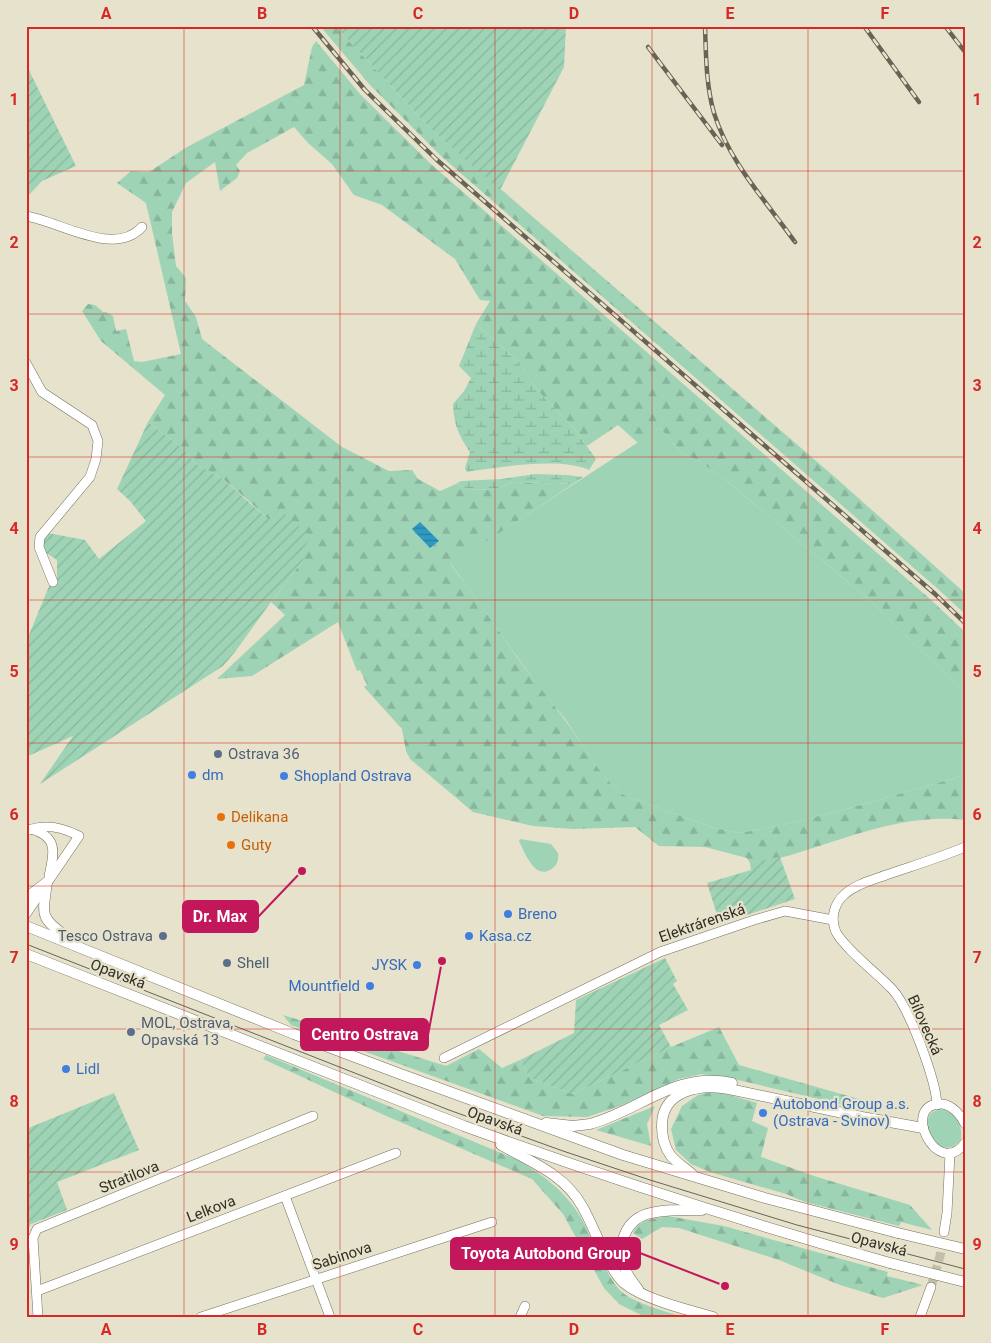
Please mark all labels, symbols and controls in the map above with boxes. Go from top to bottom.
text: A [101,4,112,23]
text: B [257,4,267,23]
text: C [413,4,423,23]
text: D [569,4,579,23]
text: E [726,4,735,23]
text: F [881,4,890,23]
text: 1 [9,90,19,109]
text: 1 [972,90,982,109]
text: 2 [9,233,19,252]
text: 2 [972,233,982,252]
text: 3 [9,376,19,395]
text: 3 [972,376,982,395]
text: 4 [9,519,19,538]
text: 4 [972,519,982,538]
text: 5 [9,662,19,681]
text: 5 [972,662,982,681]
place label: Ostrava 36 [228,745,300,763]
marker: Ostrava 36 [212,748,224,760]
place label: dm [202,766,224,784]
place label: Shopland Ostrava [294,767,412,785]
marker: dm [186,769,198,781]
marker: Shopland Ostrava [278,770,290,782]
text: 6 [9,805,19,824]
text: 6 [972,805,982,824]
place label: Delikana [231,808,288,826]
marker: Delikana [215,811,227,823]
place label: Guty [241,836,272,854]
marker: Guty [225,839,237,851]
street label: Elektrárenská [656,900,748,946]
callout: Dr. Max [183,901,258,932]
place label: Breno [518,905,557,923]
text: Dr. Max [193,907,248,926]
marker: Breno [502,908,514,920]
place label: Tesco Ostrava [58,927,153,945]
place label: Kasa.cz [479,927,532,945]
marker: Tesco Ostrava [157,930,169,942]
marker: Kasa.cz [463,930,475,942]
text: 7 [9,948,19,967]
text: 7 [972,948,982,967]
place label: Shell [237,954,269,972]
street label: Opavská [88,955,148,993]
place label: JYSK [372,956,408,974]
marker: Shell [221,957,233,969]
marker: JYSK [411,959,423,971]
place label: Mountfield [289,977,360,995]
marker: Mountfield [364,980,376,992]
street label: Bílovecká [904,992,946,1058]
place label: MOL, Ostrava, Opavská 13 [141,1014,233,1049]
callout: Centro Ostrava [301,1019,428,1050]
text: Centro Ostrava [311,1025,419,1044]
marker: MOL, Ostrava, Opavská 13 [125,1026,137,1038]
place label: Lidl [76,1060,100,1078]
marker: Lidl [60,1063,72,1075]
text: 8 [9,1092,19,1111]
text: 8 [972,1092,982,1111]
place label: Autobond Group a.s. (Ostrava - Svinov) [773,1095,910,1130]
street label: Opavská [465,1103,525,1139]
marker: Autobond Group a.s. (Ostrava - Svinov) [757,1107,769,1119]
street label: Stratilova [97,1157,161,1197]
street label: Lelkova [184,1191,238,1227]
street label: Opavská [849,1228,909,1260]
text: 9 [9,1235,19,1254]
text: 9 [972,1235,982,1254]
street label: Sabinova [310,1238,374,1274]
callout: Toyota Autobond Group [451,1238,640,1269]
text: Toyota Autobond Group [461,1244,631,1263]
text: A [101,1320,112,1339]
text: B [257,1320,267,1339]
text: C [413,1320,423,1339]
text: D [569,1320,579,1339]
text: E [726,1320,735,1339]
text: F [881,1320,890,1339]

